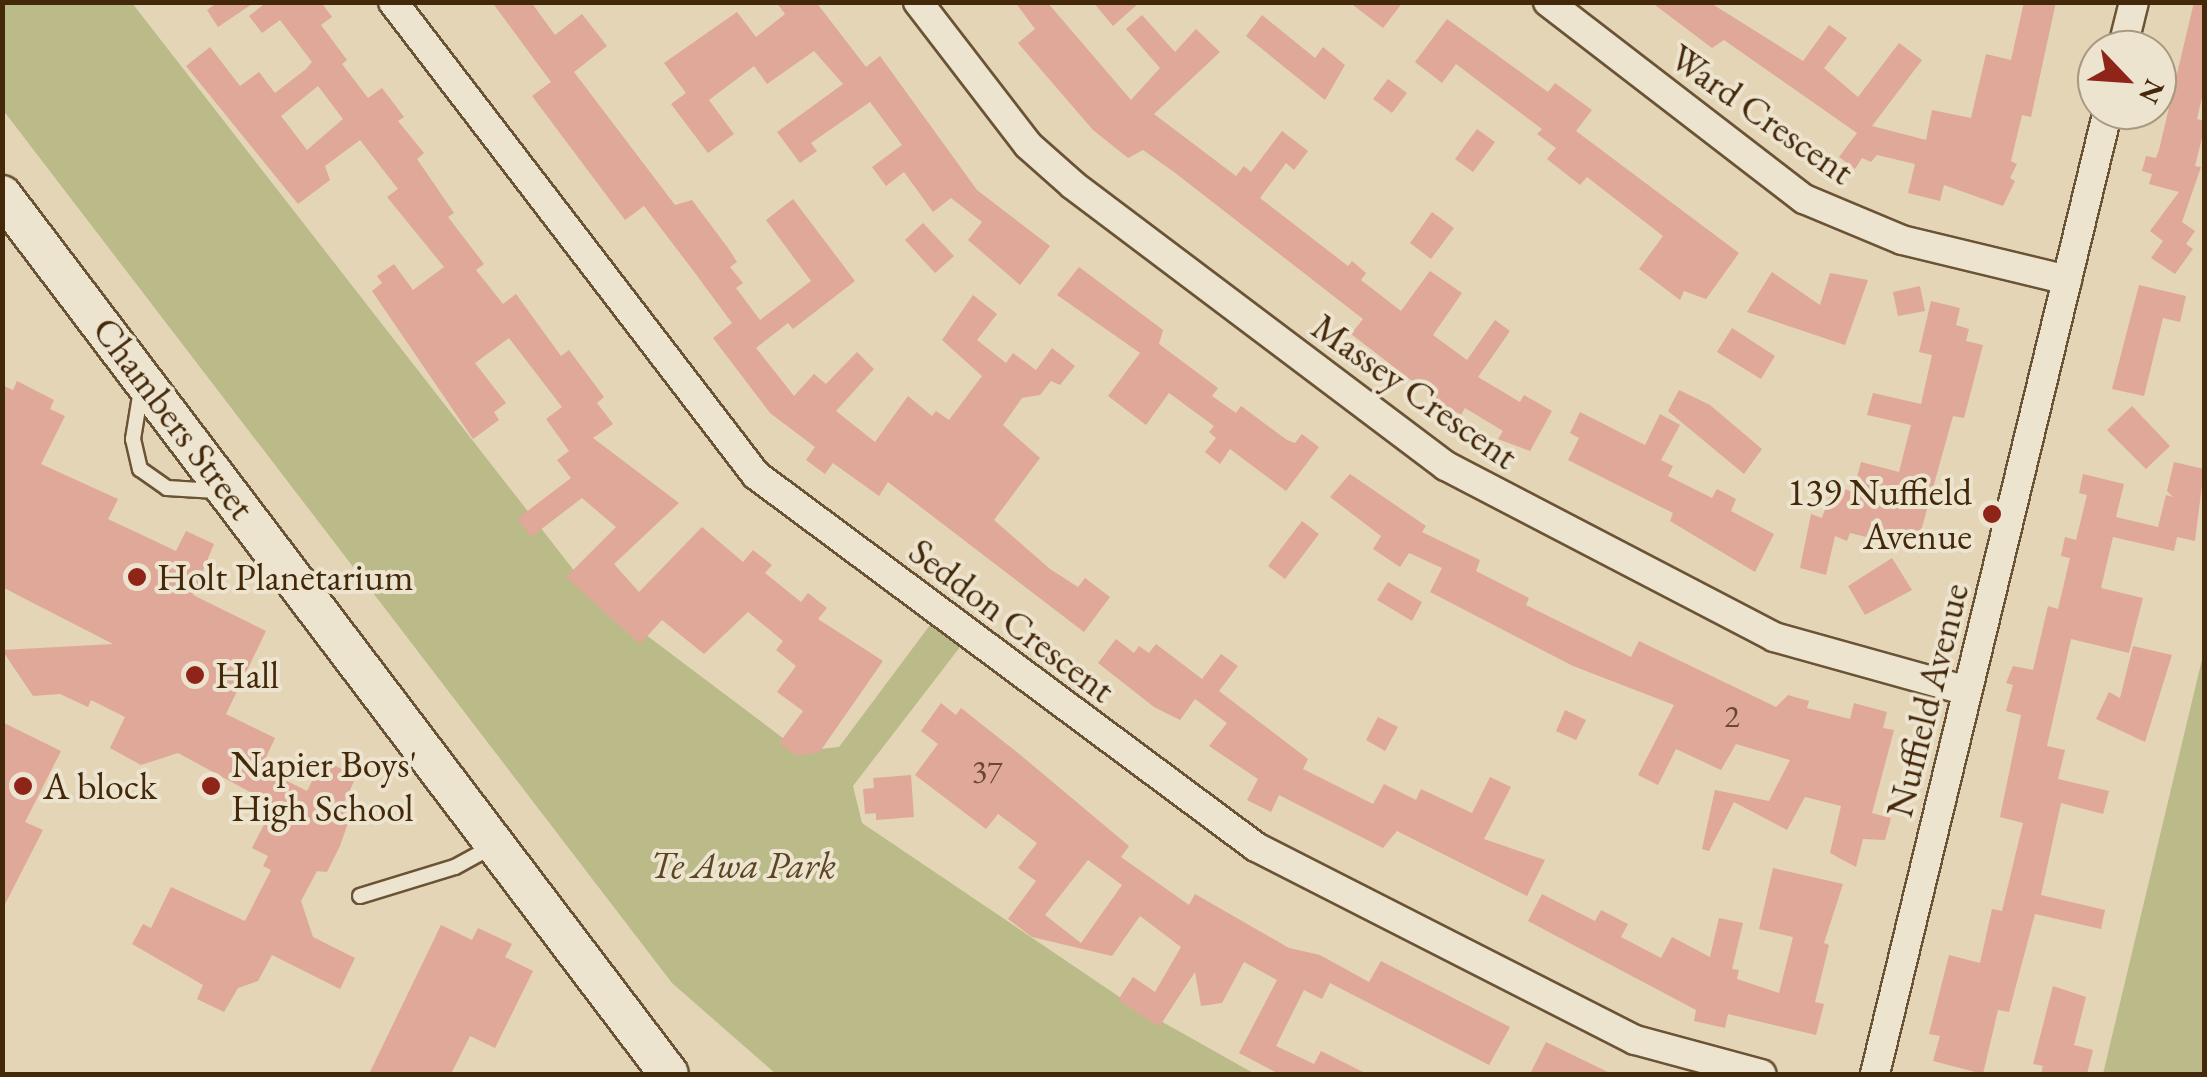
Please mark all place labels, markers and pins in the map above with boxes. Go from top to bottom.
place label: 139 Nuffield Avenue [1787,469,1972,558]
marker: 139 Nuffield Avenue [1981,503,2003,525]
place label: Holt Planetarium [157,554,413,600]
marker: Holt Planetarium [126,566,148,588]
place label: Hall [215,652,279,698]
marker: Hall [184,664,206,686]
place label: Napier Boys' High School [231,741,417,831]
place label: A block [43,763,157,809]
marker: A block [12,775,34,797]
marker: Napier Boys' High School [200,775,222,797]

